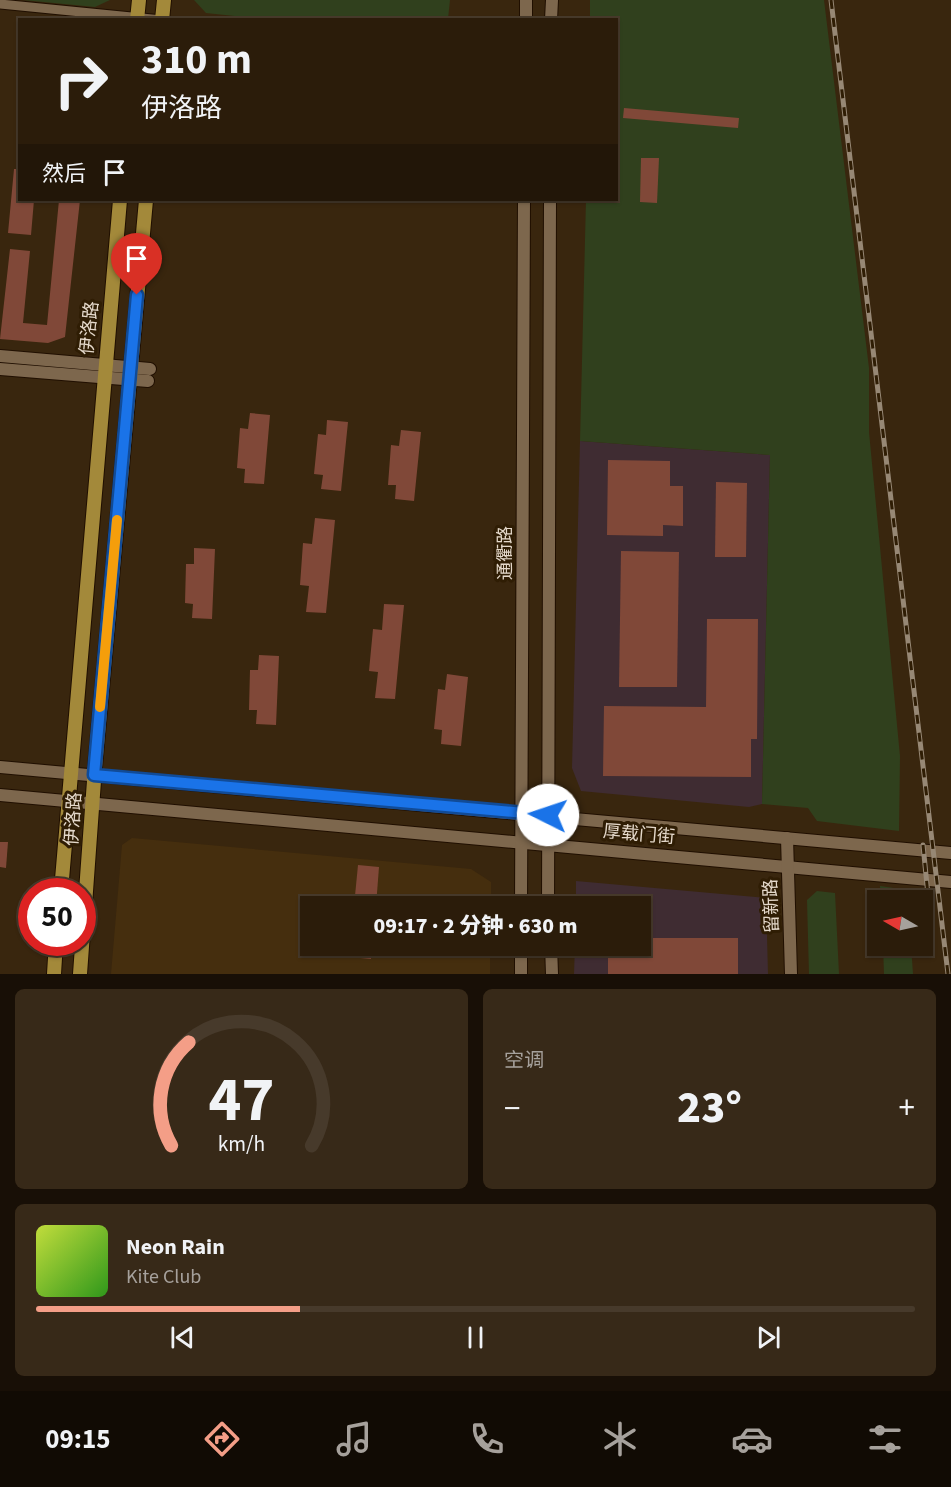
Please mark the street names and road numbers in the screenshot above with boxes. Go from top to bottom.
street label: 伊洛路 [74,300,105,356]
street label: 通衢路 [493,526,518,580]
street label: 伊洛路 [59,791,88,847]
street label: 厚载门街 [602,819,676,850]
street label: 留新路 [758,879,785,933]

